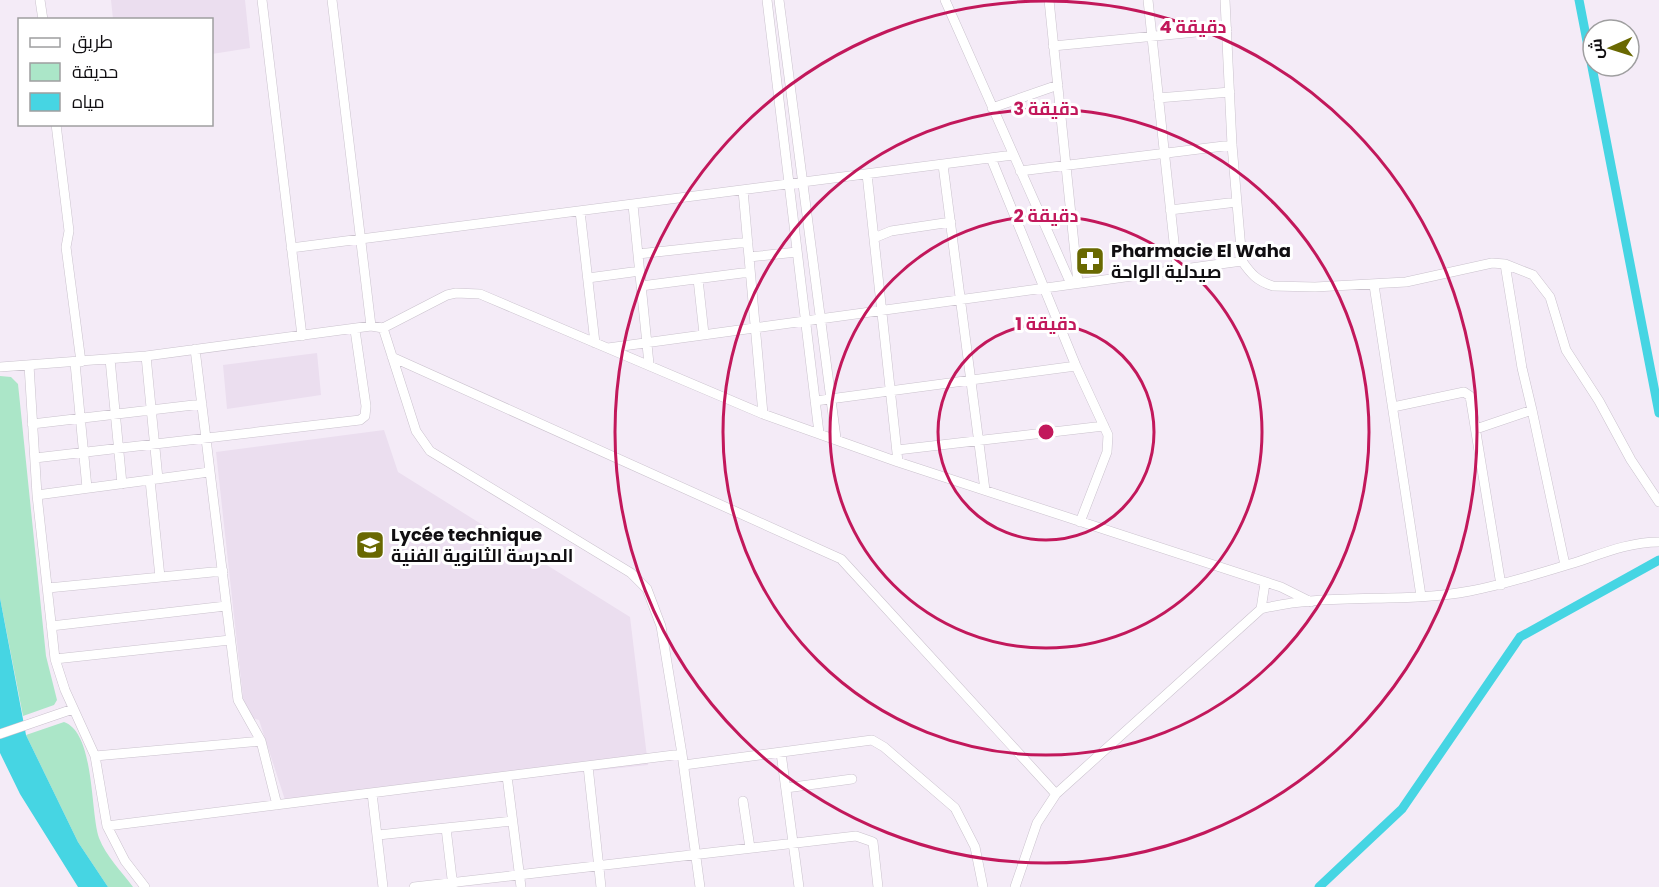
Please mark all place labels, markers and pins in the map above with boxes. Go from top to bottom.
place label: Pharmacie El Waha صيدلية الواحة [1111,238,1291,284]
pharmacy icon: Pharmacie El Waha صيدلية الواحة [1074,245,1106,277]
centre of rings [1036,422,1056,442]
place label: Lycée technique المدرسة الثانوية الفنية [391,522,573,568]
school or university icon: Lycée technique المدرسة الثانوية الفنية [354,529,386,561]

